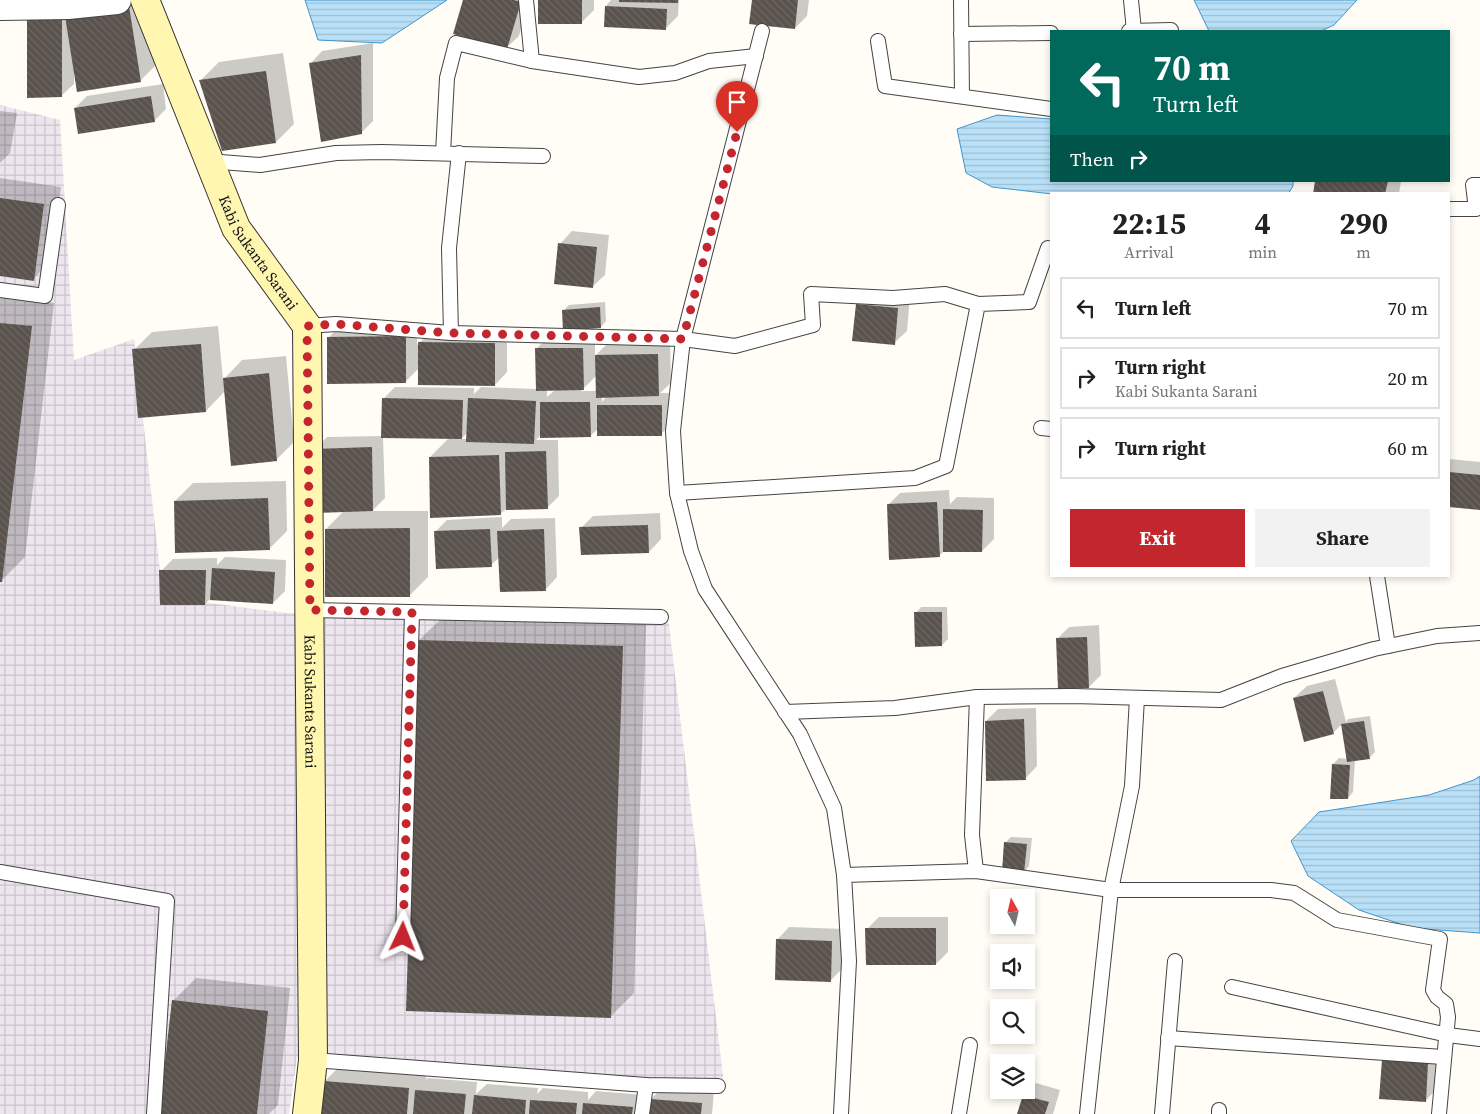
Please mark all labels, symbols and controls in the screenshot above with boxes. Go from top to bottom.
text: 70 m [1153,44,1230,92]
icon: left [1070,50,1135,115]
pin [716,81,758,132]
icon: arrive [723,88,751,116]
text: Turn left [1153,89,1238,119]
icon: right [1124,145,1152,173]
text: Then [1070,146,1114,172]
street label: Kabi Sukanta Sarani [214,192,303,314]
text: 22:15 [1112,203,1186,244]
text: 4 [1254,203,1271,244]
text: 290 [1339,203,1388,244]
text: Arrival [1124,241,1174,263]
text: min [1248,241,1277,263]
text: m [1356,241,1371,263]
icon: left [1072,294,1100,322]
text: Turn left [1115,295,1191,321]
text: 70 m [1387,295,1428,321]
text: Turn right [1115,354,1206,380]
icon: right [1072,364,1100,392]
text: 20 m [1387,365,1428,391]
text: Kabi Sukanta Sarani [1115,380,1258,402]
icon: right [1072,434,1100,462]
text: Turn right [1115,435,1206,461]
text: 60 m [1387,435,1428,461]
button: Exit [1070,509,1245,567]
button: Share [1255,509,1430,567]
street label: Kabi Sukanta Sarani [300,634,322,768]
north arrow [990,889,1035,934]
map controls [990,889,1035,1099]
position arrow [376,910,428,962]
button: sound [990,944,1035,989]
button: search [990,999,1035,1044]
button: layers [990,1054,1035,1099]

